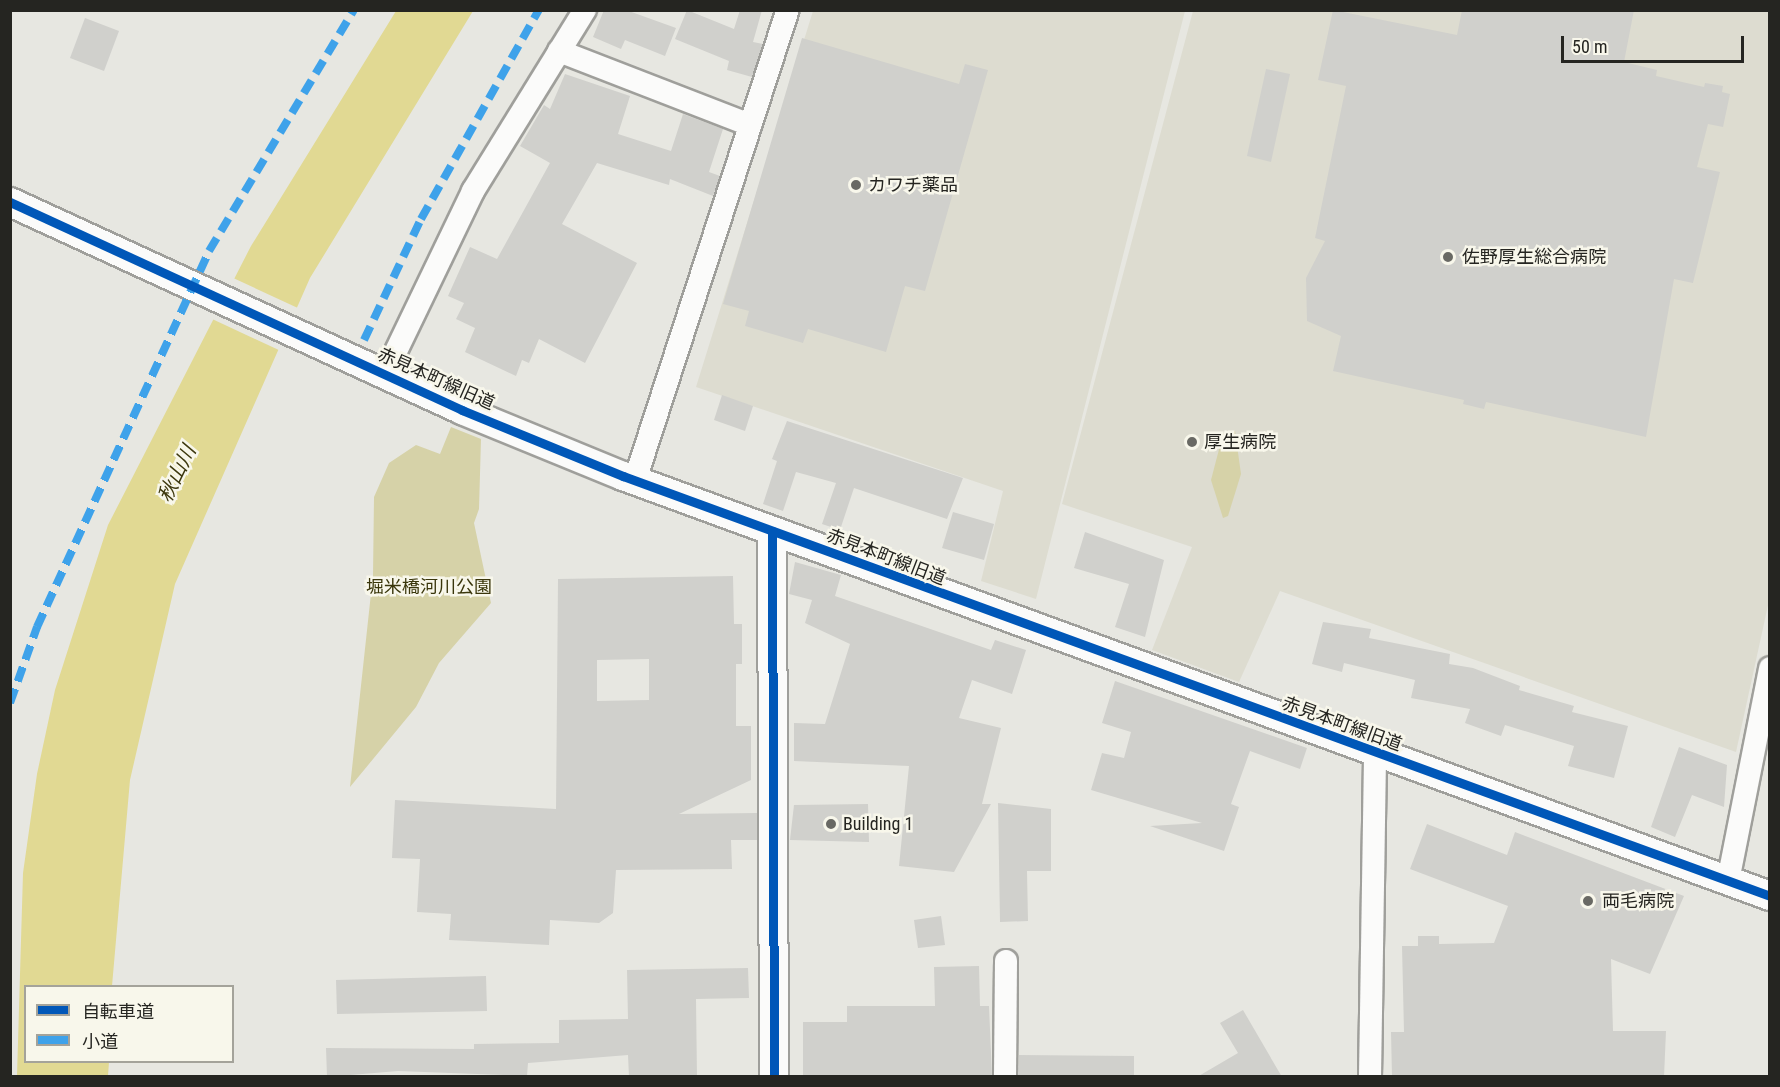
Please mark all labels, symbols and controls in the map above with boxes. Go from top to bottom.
scale bar [1564,24,1747,62]
text: 50 m [1572,36,1607,57]
place label: カワチ薬品 [868,174,958,196]
marker: カワチ薬品 [849,178,863,192]
place label: 佐野厚生総合病院 [1462,246,1606,268]
marker: 佐野厚生総合病院 [1439,248,1457,266]
street label: 赤見本町線旧道 [374,344,498,414]
place label: 厚生病院 [1204,431,1276,453]
marker: 厚生病院 [1185,435,1199,449]
water label: 秋山川 [153,442,201,506]
street label: 赤見本町線旧道 [823,524,949,590]
park label: 堀米橋河川公園 [366,576,492,598]
street label: 赤見本町線旧道 [1279,692,1405,756]
place label: Building 1 [843,813,913,835]
marker: Building 1 [824,817,838,831]
place label: 両毛病院 [1602,890,1674,912]
marker: 両毛病院 [1579,892,1597,910]
legend [24,985,234,1063]
text: 自転車道 [82,1001,154,1022]
text: 小道 [82,1031,118,1052]

